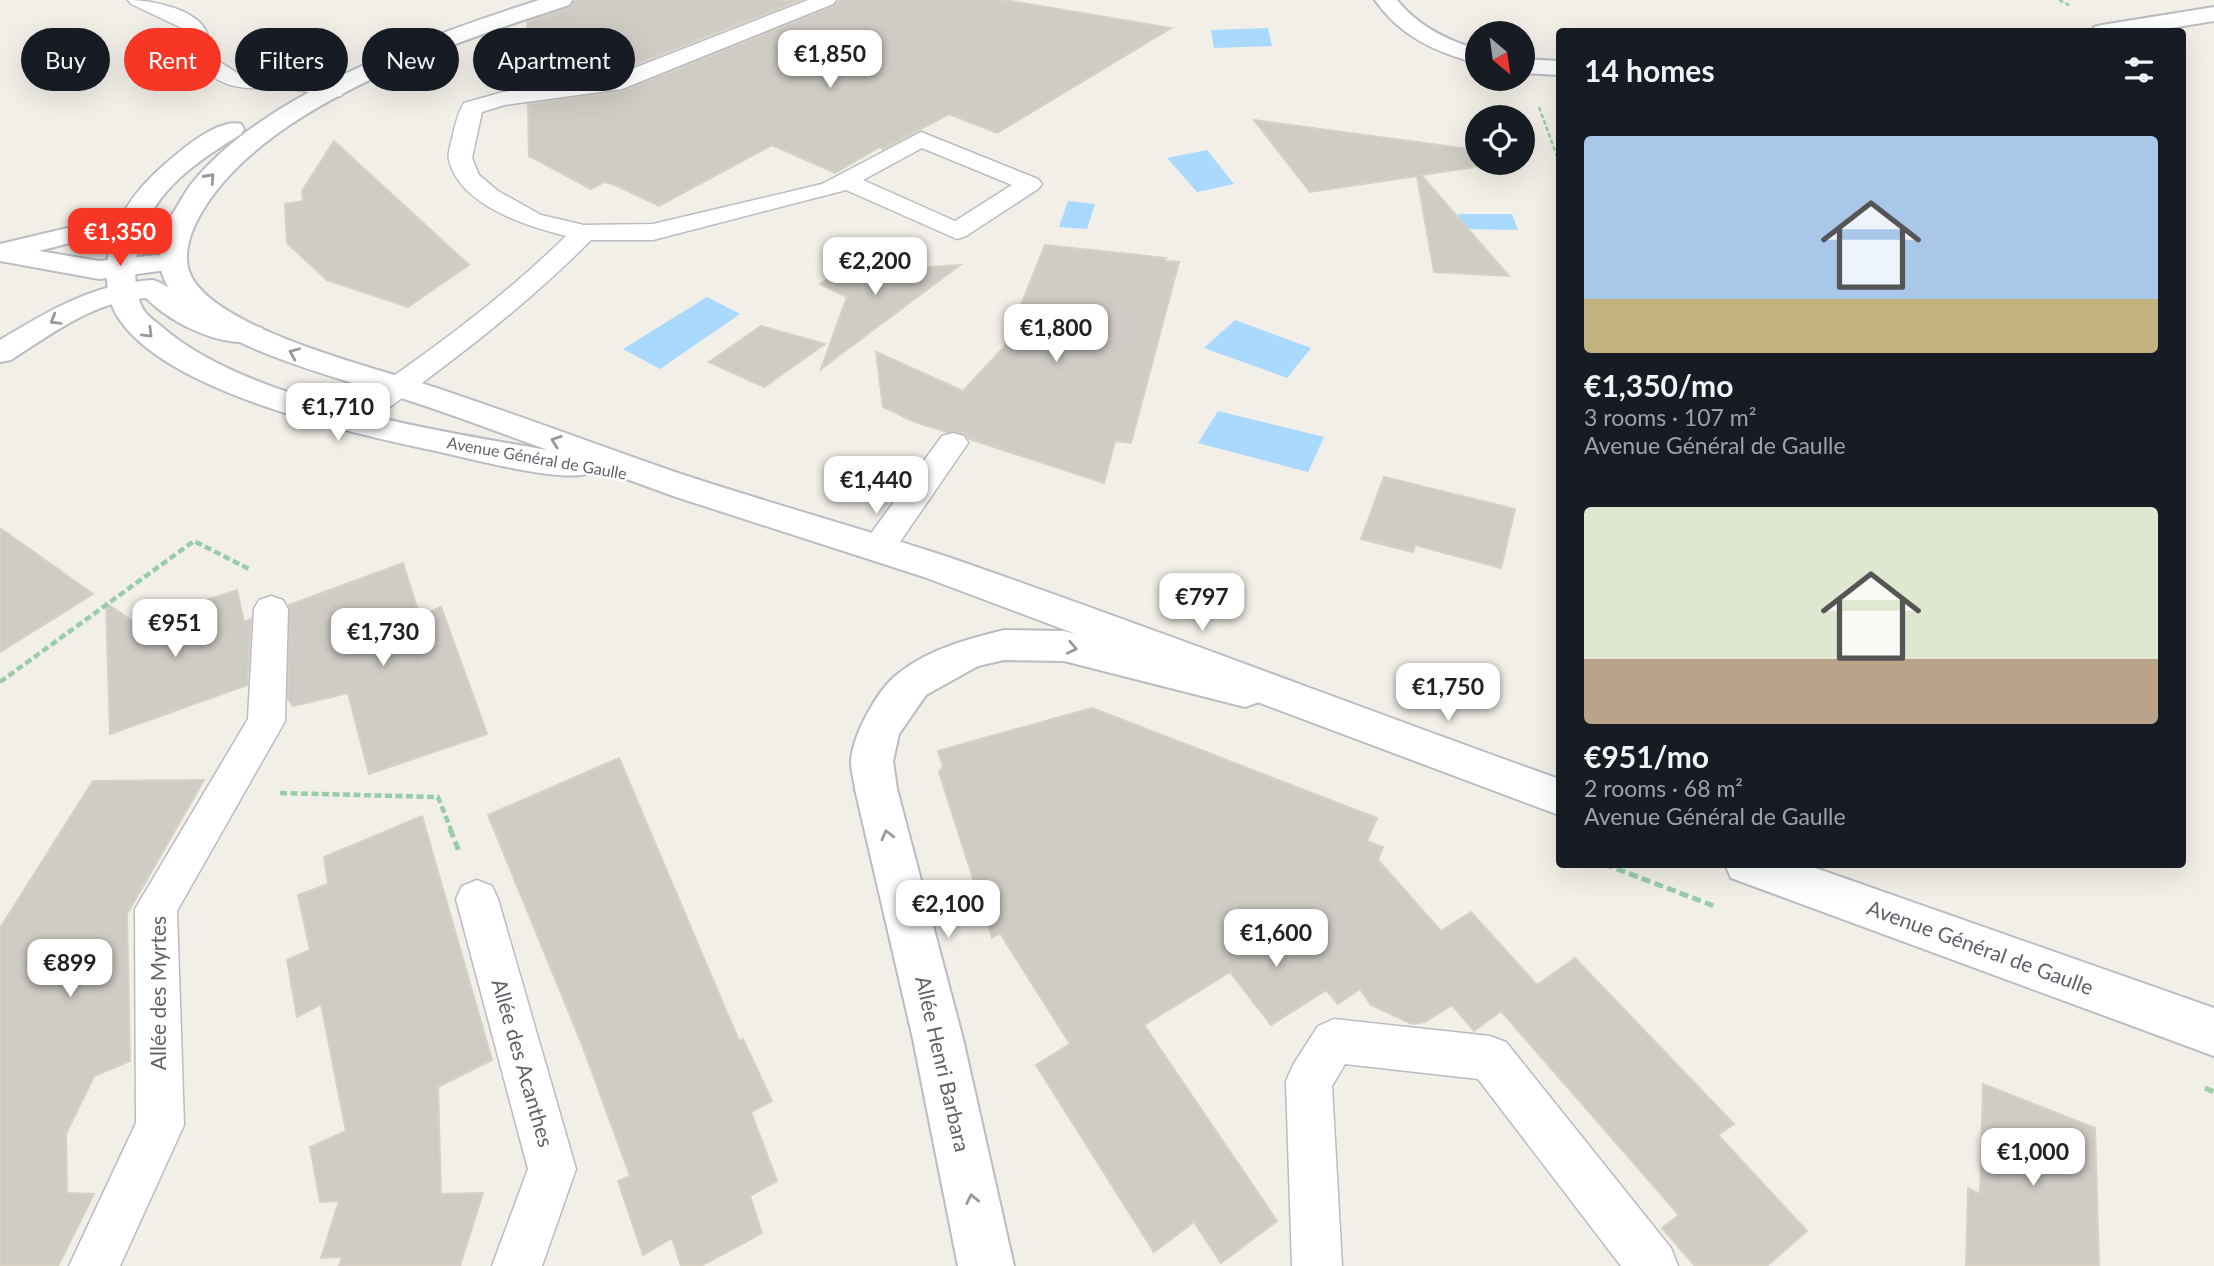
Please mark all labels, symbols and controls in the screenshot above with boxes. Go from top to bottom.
north arrow [1465,21,1535,91]
map controls [1465,21,1535,175]
chip: Buy [21,28,110,91]
chip: Rent [124,28,221,91]
chip: Filters [235,28,348,91]
chip: New [362,28,459,91]
chip: Apartment [473,28,635,91]
pin: €1,850 [773,31,887,90]
text: €1,850 [794,39,866,67]
icon: filters [2120,51,2158,89]
text: 14 homes [1584,52,1715,88]
button: locate [1465,105,1535,175]
one-way arrow [201,173,214,186]
icon: home [1808,182,1934,308]
pin: €1,350 [63,208,177,268]
text: €1,350 [84,217,156,245]
pin: €2,200 [818,238,932,297]
text: €2,200 [839,246,911,274]
pin: €1,800 [999,304,1113,364]
one-way arrow [49,312,62,325]
text: €1,800 [1020,313,1092,341]
one-way arrow [139,324,152,337]
one-way arrow [288,347,300,361]
text: €1,350/mo [1584,367,1733,403]
pin: €1,710 [281,384,395,443]
text: €1,710 [302,392,374,420]
text: 3 rooms · 107 m² [1584,403,1756,431]
text: Avenue Général de Gaulle [1584,431,1846,459]
street label: Avenue Général de Gaulle [446,432,628,483]
one-way arrow [550,435,562,449]
pin: €1,440 [819,456,933,516]
text: €1,440 [840,465,912,493]
icon: home [1808,553,1934,679]
pin: €797 [1161,574,1243,633]
text: €797 [1175,582,1229,610]
pin: €951 [134,600,216,659]
text: €951 [148,608,202,636]
pin: €1,730 [326,608,440,668]
text: €1,730 [347,617,419,645]
one-way arrow [1066,640,1078,655]
pin: €1,750 [1391,664,1505,723]
text: €1,750 [1412,672,1484,700]
text: €951/mo [1584,738,1709,774]
text: 2 rooms · 68 m² [1584,774,1743,802]
text: Avenue Général de Gaulle [1584,802,1846,830]
one-way arrow [881,829,895,841]
pin: €2,100 [891,880,1005,940]
text: €2,100 [912,889,984,917]
street label: Avenue Général de Gaulle [1864,894,2097,999]
pin: €1,600 [1219,909,1333,969]
street label: Allée des Myrtes [145,916,170,1070]
text: €1,600 [1240,918,1312,946]
pin: €899 [29,940,111,999]
text: €899 [43,948,97,976]
street label: Allée Henri Barbara [911,973,976,1154]
street label: Allée des Acanthes [487,976,559,1149]
pin: €1,000 [1976,1128,2090,1188]
text: €1,000 [1997,1137,2069,1165]
one-way arrow [966,1193,980,1205]

